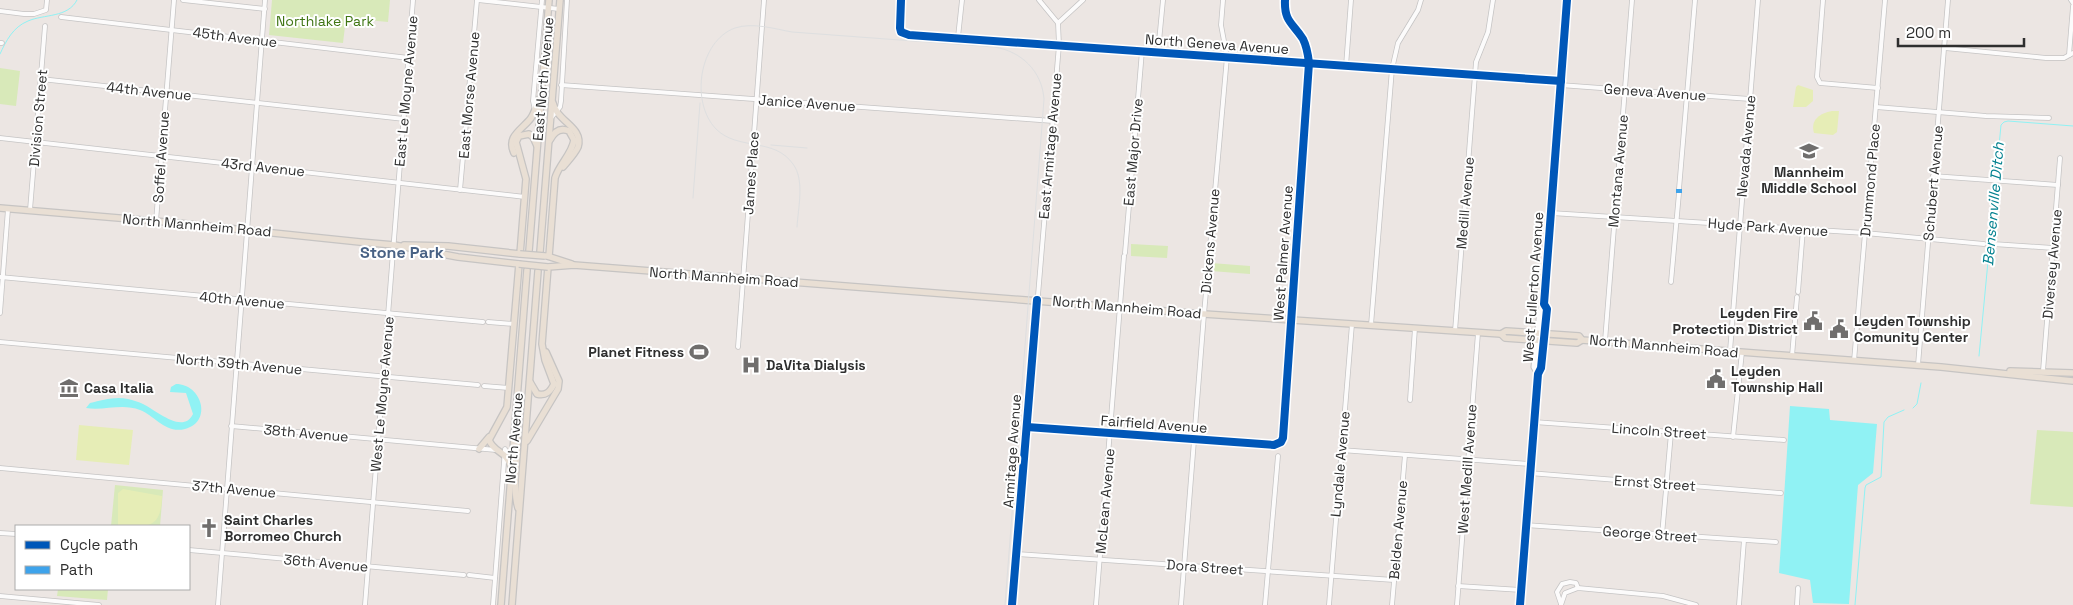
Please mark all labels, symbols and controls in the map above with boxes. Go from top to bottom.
park label: Northlake Park [276,12,374,30]
street label: East Le Moyne Avenue [390,15,422,167]
scale bar [1898,15,2024,47]
street label: East North Avenue [529,16,557,142]
street label: 45th Avenue [192,23,278,51]
text: 200 m [1906,23,1951,42]
street label: North Geneva Avenue [1144,30,1290,58]
street label: East Morse Avenue [454,31,484,159]
street label: Division Street [25,68,51,168]
street label: East Armitage Avenue [1035,72,1065,220]
street label: 44th Avenue [106,78,192,104]
street label: Geneva Avenue [1603,79,1707,105]
street label: Janice Avenue [758,91,856,115]
street label: Nevada Avenue [1733,94,1759,198]
street label: East Major Drive [1119,98,1147,206]
street label: Soffel Avenue [149,111,173,203]
street label: Montana Avenue [1604,114,1632,228]
street label: Drummond Place [1856,123,1884,237]
street label: Schubert Avenue [1919,124,1947,242]
street label: James Place [739,131,763,215]
school or university icon: Mannheim Middle School [1798,140,1820,162]
water label: Bensenville Ditch [1978,141,2008,267]
street label: 43rd Avenue [220,154,306,180]
street label: Medill Avenue [1452,156,1478,250]
place label: Mannheim Middle School [1761,163,1857,197]
street label: West Palmer Avenue [1269,185,1297,321]
street label: Dickens Avenue [1196,188,1224,294]
street label: Diversey Avenue [2038,208,2066,320]
street label: North Mannheim Road [122,210,272,240]
street label: West Fullerton Avenue [1519,211,1547,363]
street label: Hyde Park Avenue [1707,214,1829,240]
district label: Stone Park [360,242,444,263]
street label: North Mannheim Road [649,263,799,291]
street label: 40th Avenue [199,287,285,313]
street label: North Mannheim Road [1052,292,1202,322]
place label: Leyden Fire Protection District [1673,304,1798,338]
public building icon: Leyden Fire Protection District [1802,310,1824,332]
place label: Leyden Township Comunity Center [1854,312,1971,346]
street label: West Le Moyne Avenue [366,315,398,473]
public building icon: Leyden Township Comunity Center [1828,318,1850,340]
street label: North Mannheim Road [1589,331,1739,361]
sports icon: Planet Fitness [688,341,710,363]
place label: Planet Fitness [588,343,684,361]
street label: North 39th Avenue [175,350,303,378]
hospital icon: DaVita Dialysis [740,354,762,376]
place label: DaVita Dialysis [766,356,866,374]
place label: Leyden Township Hall [1731,362,1823,396]
public building icon: Leyden Township Hall [1705,368,1727,390]
museum icon: Casa Italia [58,377,80,399]
place label: Casa Italia [84,379,154,397]
street label: North Avenue [501,392,527,484]
street label: Armitage Avenue [999,394,1025,508]
street label: West Medill Avenue [1453,403,1481,535]
street label: Lyndale Avenue [1326,410,1354,518]
street label: Fairfield Avenue [1100,411,1208,437]
street label: Lincoln Street [1611,419,1707,443]
street label: 38th Avenue [263,420,349,446]
street label: McLean Avenue [1091,447,1119,555]
street label: Ernst Street [1614,471,1696,495]
street label: 37th Avenue [191,476,277,502]
street label: Belden Avenue [1385,480,1411,580]
place label: Saint Charles Borromeo Church [224,511,342,545]
church icon: Saint Charles Borromeo Church [198,517,220,539]
street label: George Street [1602,522,1698,546]
legend [15,525,190,590]
text: Cycle path [60,535,138,554]
street label: 36th Avenue [283,550,369,576]
street label: Dora Street [1166,555,1244,579]
text: Path [60,560,93,579]

